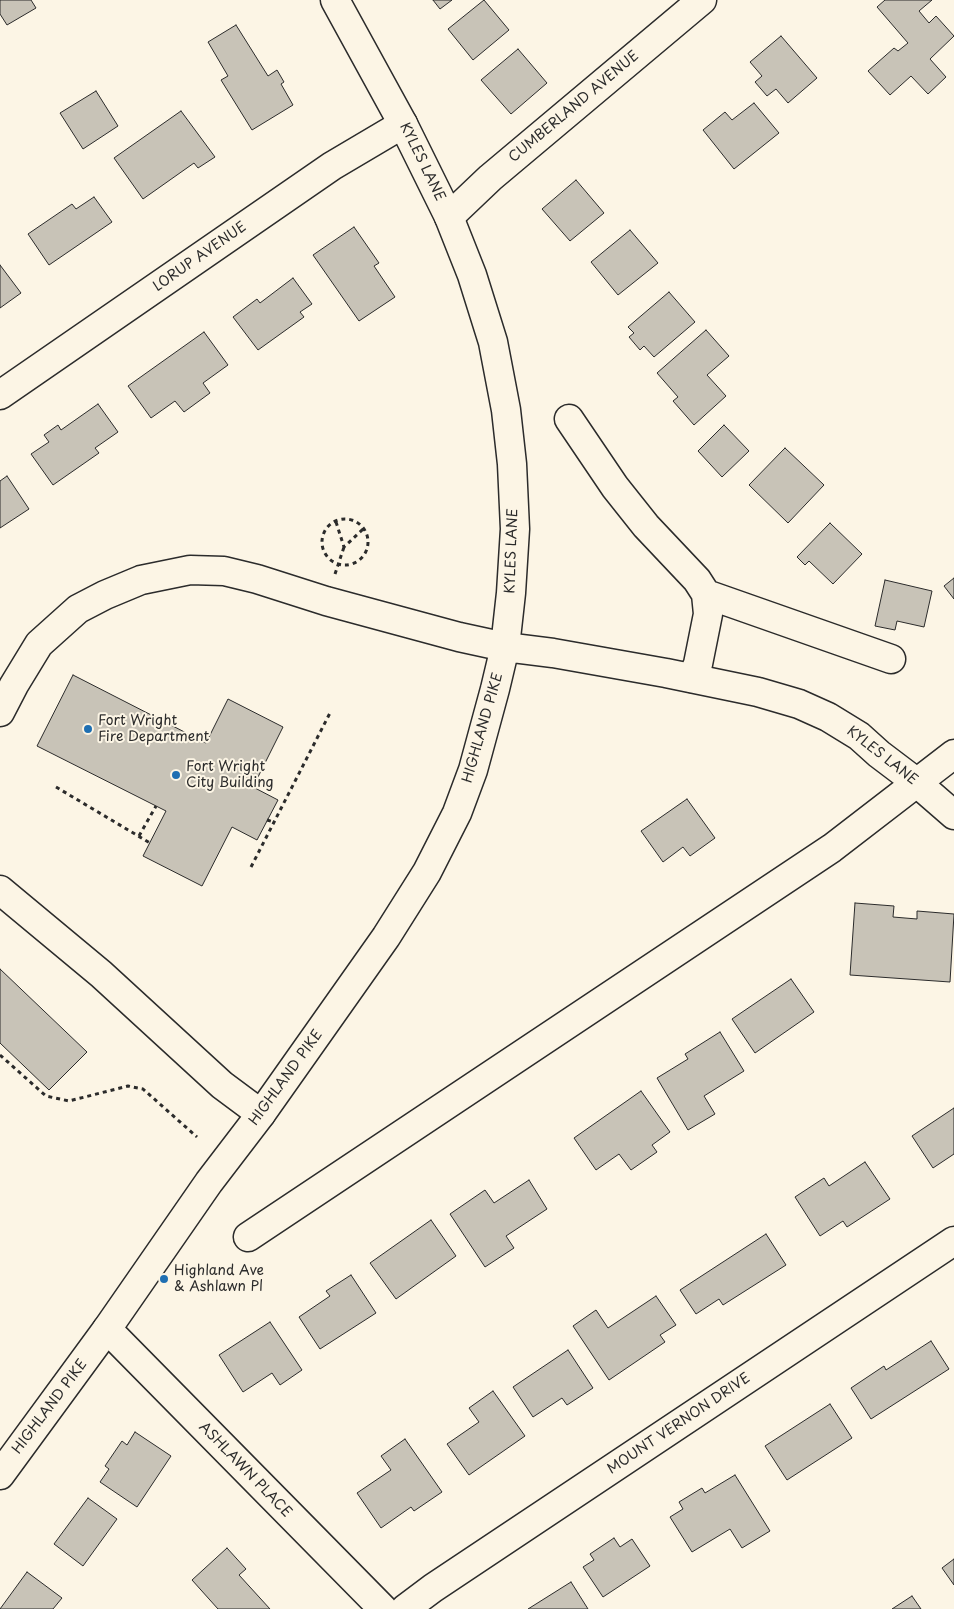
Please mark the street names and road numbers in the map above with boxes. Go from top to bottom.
street label: CUMBERLAND AVENUE [506,48,642,166]
street label: KYLES LANE [396,120,448,204]
street label: LORUP AVENUE [150,219,250,295]
street label: KYLES LANE [502,508,522,594]
street label: HIGHLAND PIKE [459,671,507,785]
street label: KYLES LANE [843,723,921,789]
street label: HIGHLAND PIKE [246,1027,326,1129]
street label: HIGHLAND PIKE [9,1356,91,1458]
street label: MOUNT VERNON DRIVE [604,1370,754,1478]
street label: ASHLAWN PLACE [195,1419,295,1521]

